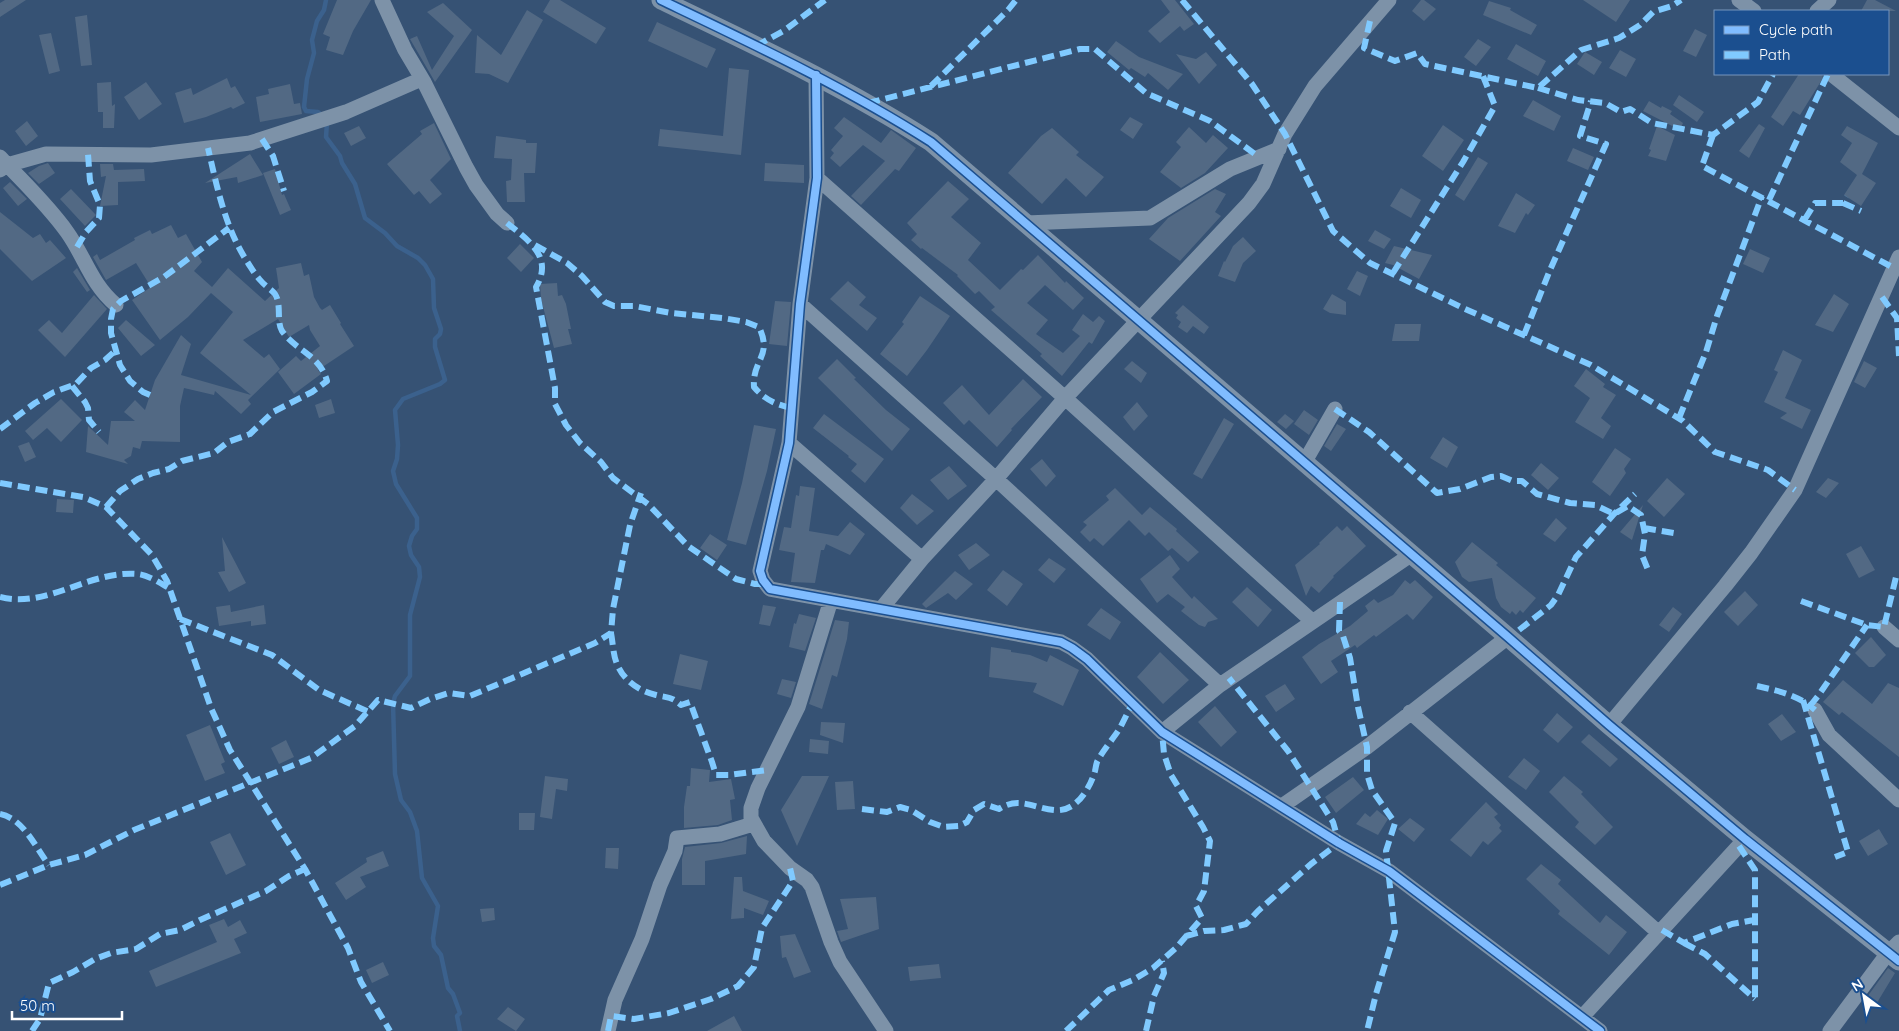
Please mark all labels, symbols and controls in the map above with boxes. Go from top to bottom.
legend [1714,10,1889,75]
text: Cycle path [1759,20,1833,39]
text: Path [1759,45,1791,64]
north arrow [1839,971,1889,1021]
text: N [1848,975,1866,995]
scale bar [12,988,122,1020]
text: 50 m [20,996,55,1015]

